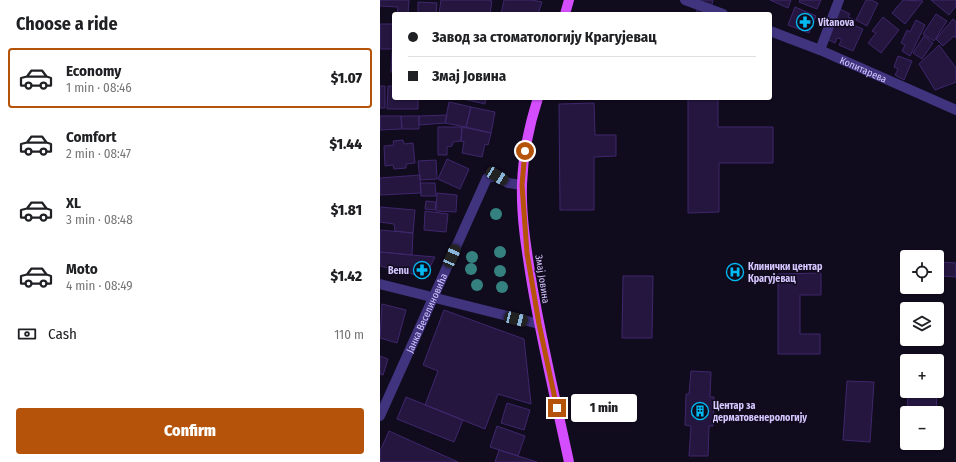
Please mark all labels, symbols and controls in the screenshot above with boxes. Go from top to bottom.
pharmacy icon: Vitanova [795,12,815,32]
text: Choose a ride [16,13,118,35]
place label: Vitanova [817,17,854,29]
text: Завод за стоматологију Крагујевац [432,28,656,46]
street label: Копитарева [838,55,888,86]
icon: car [18,60,54,96]
text: Economy [66,62,121,80]
text: Змај Јовина [432,67,506,85]
text: $1.07 [331,69,362,87]
text: 1 min · 08:46 [66,80,132,95]
icon: car [18,126,54,162]
text: Comfort [66,128,117,146]
text: $1.44 [330,135,362,153]
route start [516,142,534,160]
text: 2 min · 08:47 [66,146,131,161]
car [484,165,510,187]
icon: car [18,192,54,228]
text: XL [66,194,81,212]
text: $1.81 [331,201,362,219]
text: 3 min · 08:48 [66,212,133,227]
car [442,243,462,269]
map controls [900,250,944,450]
button: locate [900,250,944,294]
street label: Змај Јовина [532,254,553,304]
icon: car [18,258,54,294]
text: Moto [66,260,98,278]
pharmacy icon: Benu [412,260,432,280]
place label: Клинички центар Крагујевац [748,261,823,285]
hospital icon: Клинички центар Крагујевац [725,262,745,282]
place label: Benu [388,265,409,277]
text: $1.42 [331,267,362,285]
street label: Јанка Веселиновића [404,272,450,355]
text: 4 min · 08:49 [66,278,133,293]
button: layers [900,302,944,346]
car [503,310,529,328]
icon: cash [16,323,38,345]
text: Cash [48,325,77,343]
text: 110 m [334,327,364,342]
button: + [900,354,944,398]
callout: 1 min [571,394,637,422]
route end [548,399,566,417]
text: 1 min [590,400,618,415]
place label: Центар за дерматовенерологију [712,400,807,424]
building icon: Центар за дерматовенерологију [690,401,710,421]
button: − [900,406,944,450]
button: Confirm [16,408,364,454]

